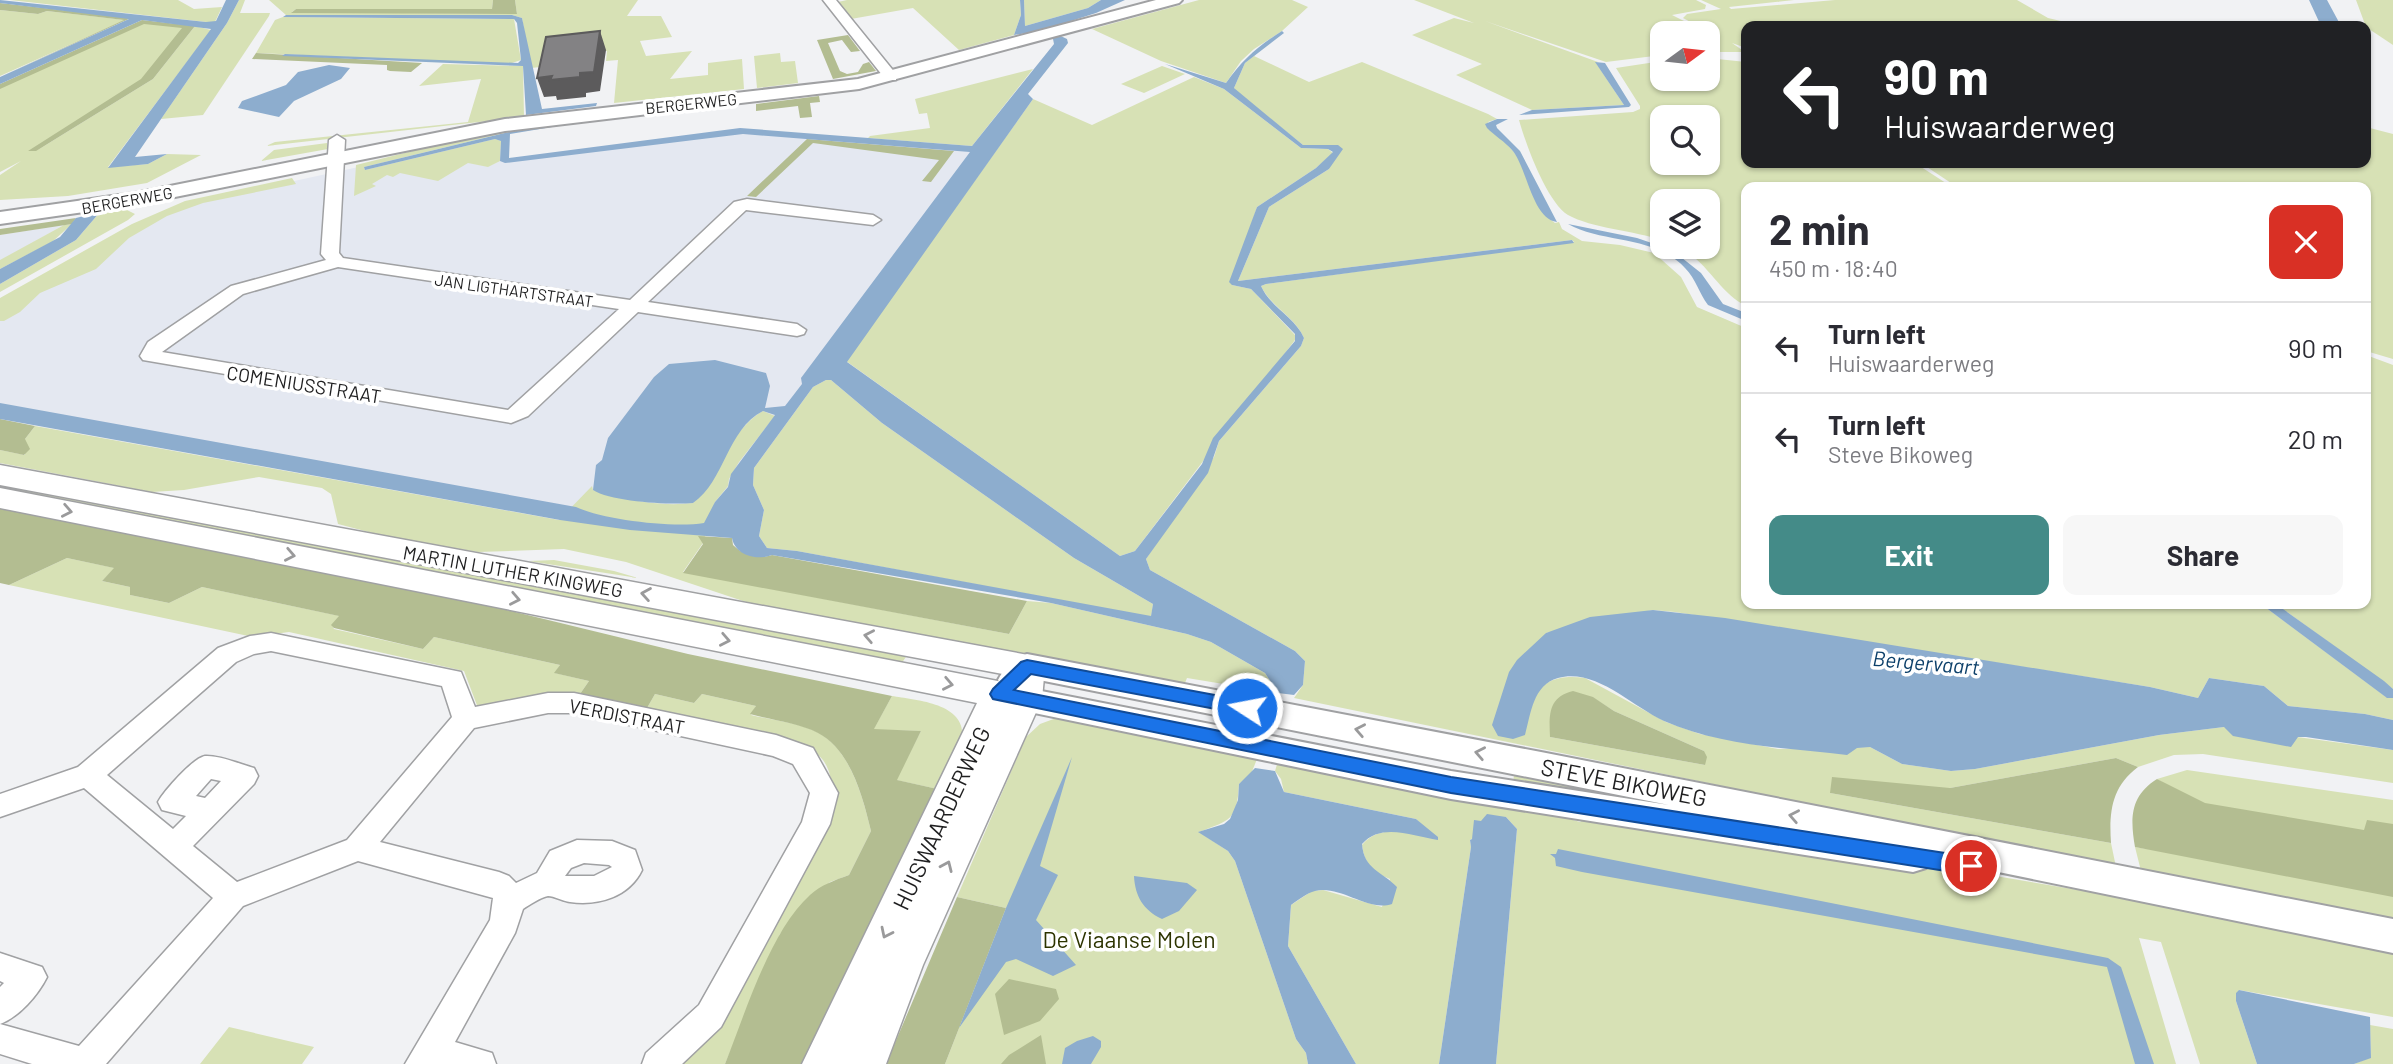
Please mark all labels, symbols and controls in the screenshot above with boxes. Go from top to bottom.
north arrow [1650,21,1720,91]
map controls [1650,21,1720,259]
text: 90 m [1884,46,1989,105]
icon: left [1769,49,1860,140]
street label: BERGERWEG [644,89,738,117]
button: search [1650,105,1720,175]
text: Huiswaarderweg [1884,106,2115,144]
street label: BERGERWEG [80,183,174,217]
button: layers [1650,189,1720,259]
text: 2 min [1769,203,1870,253]
button: close [2269,205,2343,279]
text: 450 m · 18:40 [1769,254,1898,282]
street label: JAN LIGTHARTSTRAAT [433,269,595,311]
text: Turn left [1828,318,1926,349]
icon: left [1769,329,1807,367]
text: 90 m [2288,332,2343,363]
text: Huiswaarderweg [1828,349,1994,377]
street label: COMENIUSSTRAAT [225,360,383,408]
text: Turn left [1828,409,1926,440]
icon: left [1769,420,1807,458]
text: 20 m [2288,423,2343,454]
text: Steve Bikoweg [1828,440,1973,468]
one-way arrow [61,503,73,518]
button: Exit [1769,515,2049,595]
button: Share [2063,515,2343,595]
street label: MARTIN LUTHER KINGWEG [401,540,625,602]
one-way arrow [284,547,296,562]
one-way arrow [640,587,652,602]
one-way arrow [509,590,521,605]
one-way arrow [863,629,875,644]
one-way arrow [719,632,731,647]
water label: Bergervaart [1872,645,1981,679]
position arrow [1210,671,1284,745]
one-way arrow [942,675,954,690]
street label: VERDISTRAAT [567,694,687,738]
street label: HUISWAARDERWEG [886,722,996,914]
one-way arrow [1354,723,1366,738]
one-way arrow [1474,747,1486,762]
street label: STEVE BIKOWEG [1539,752,1709,812]
one-way arrow [1788,809,1800,824]
pin [1941,836,2001,896]
icon: arrive [1952,847,1990,885]
one-way arrow [939,861,953,873]
park label: De Viaanse Molen [1042,925,1216,953]
one-way arrow [880,926,894,938]

